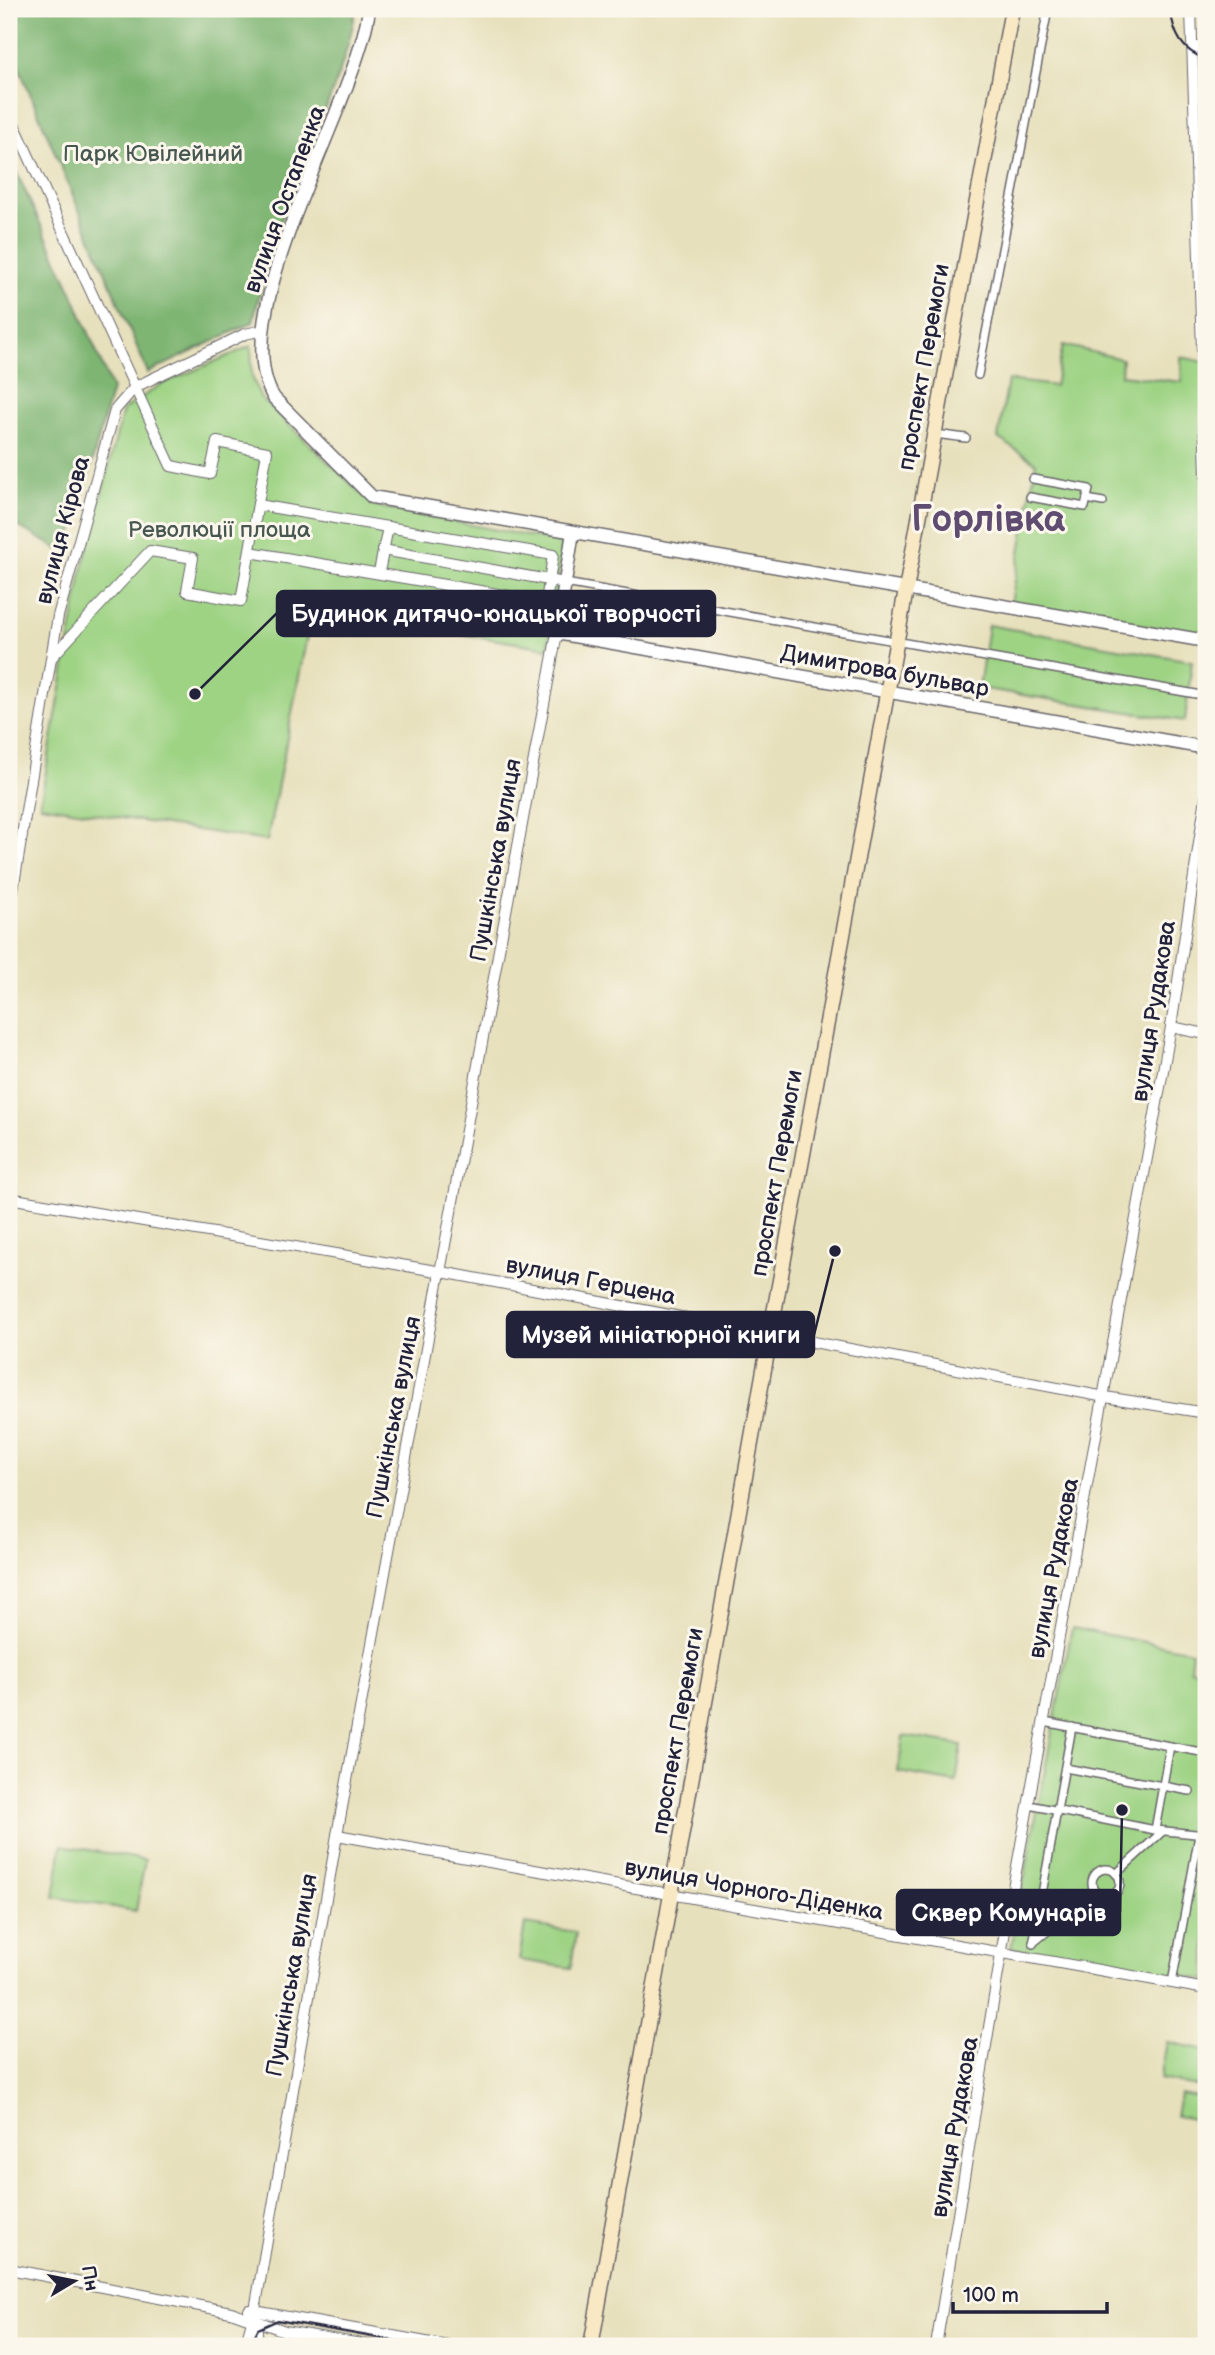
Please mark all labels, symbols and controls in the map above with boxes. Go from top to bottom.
street label: вулиця Остапенка [238,101,332,297]
park label: Парк Ювілейний [63,140,243,168]
street label: проспект Перемоги [892,261,956,473]
street label: вулиця Кірова [30,453,96,607]
district label: Горлівка [911,498,1066,542]
park label: Революції площа [127,516,311,544]
callout: Будинок дитячо-юнацької творчості [277,591,715,636]
text: Будинок дитячо-юнацької творчості [291,600,701,629]
street label: Димитрова бульвар [779,639,991,703]
street label: Пушкінська вулиця [464,756,528,964]
street label: вулиця Рудакова [1126,918,1182,1104]
street label: проспект Перемоги [745,1067,809,1279]
street label: вулиця Герцена [503,1251,679,1311]
callout: Музей мініатюрної книги [507,1312,814,1357]
street label: Пушкінська вулиця [361,1314,427,1521]
text: Музей мініатюрної книги [522,1321,800,1350]
street label: вулиця Рудакова [1023,1475,1085,1661]
street label: проспект Перемоги [646,1625,710,1837]
street label: вулиця Чорного-Діденка [622,1853,886,1927]
street label: Пушкінська вулиця [260,1871,324,2079]
callout: Сквер Комунарів [897,1890,1120,1935]
text: Сквер Комунарів [912,1899,1106,1928]
street label: вулиця Рудакова [925,2034,985,2220]
north arrow [38,2246,108,2316]
text: Пн [76,2264,103,2293]
scale bar [953,2271,1106,2315]
text: 100 m [963,2283,1019,2308]

